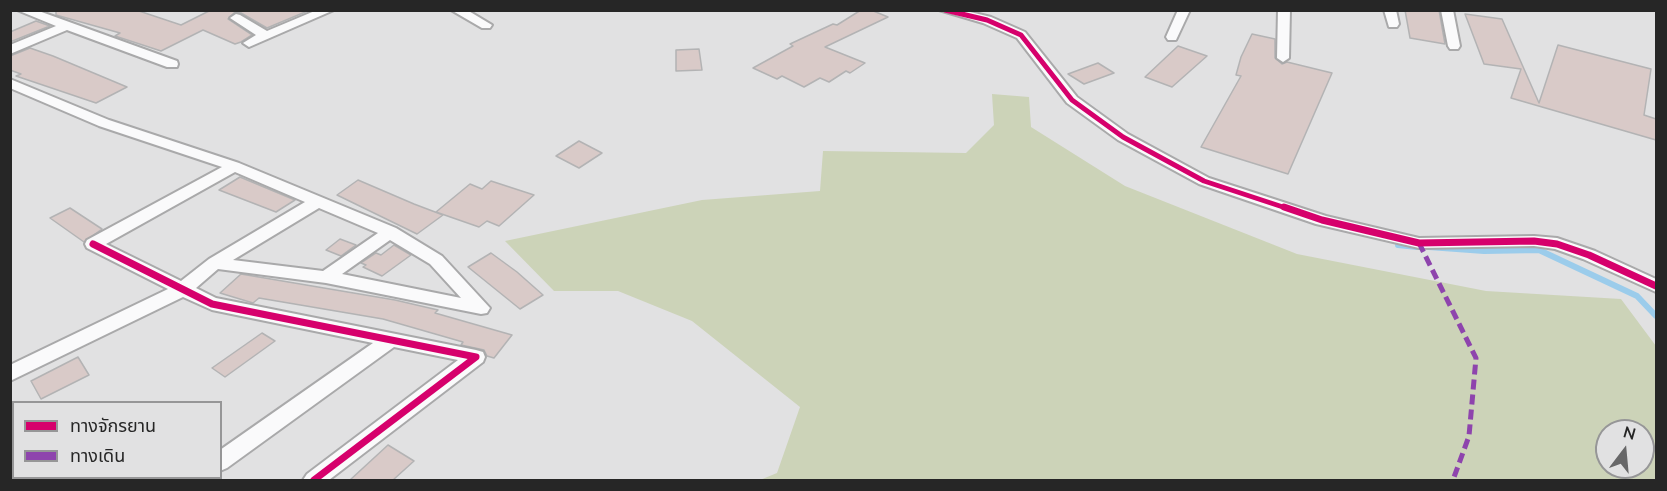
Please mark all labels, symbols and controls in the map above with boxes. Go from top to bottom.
legend [12,401,222,479]
text: ทางจักรยาน [70,414,156,438]
north arrow [1595,419,1655,479]
text: N [1621,421,1638,446]
text: ทางเดิน [70,444,125,468]

